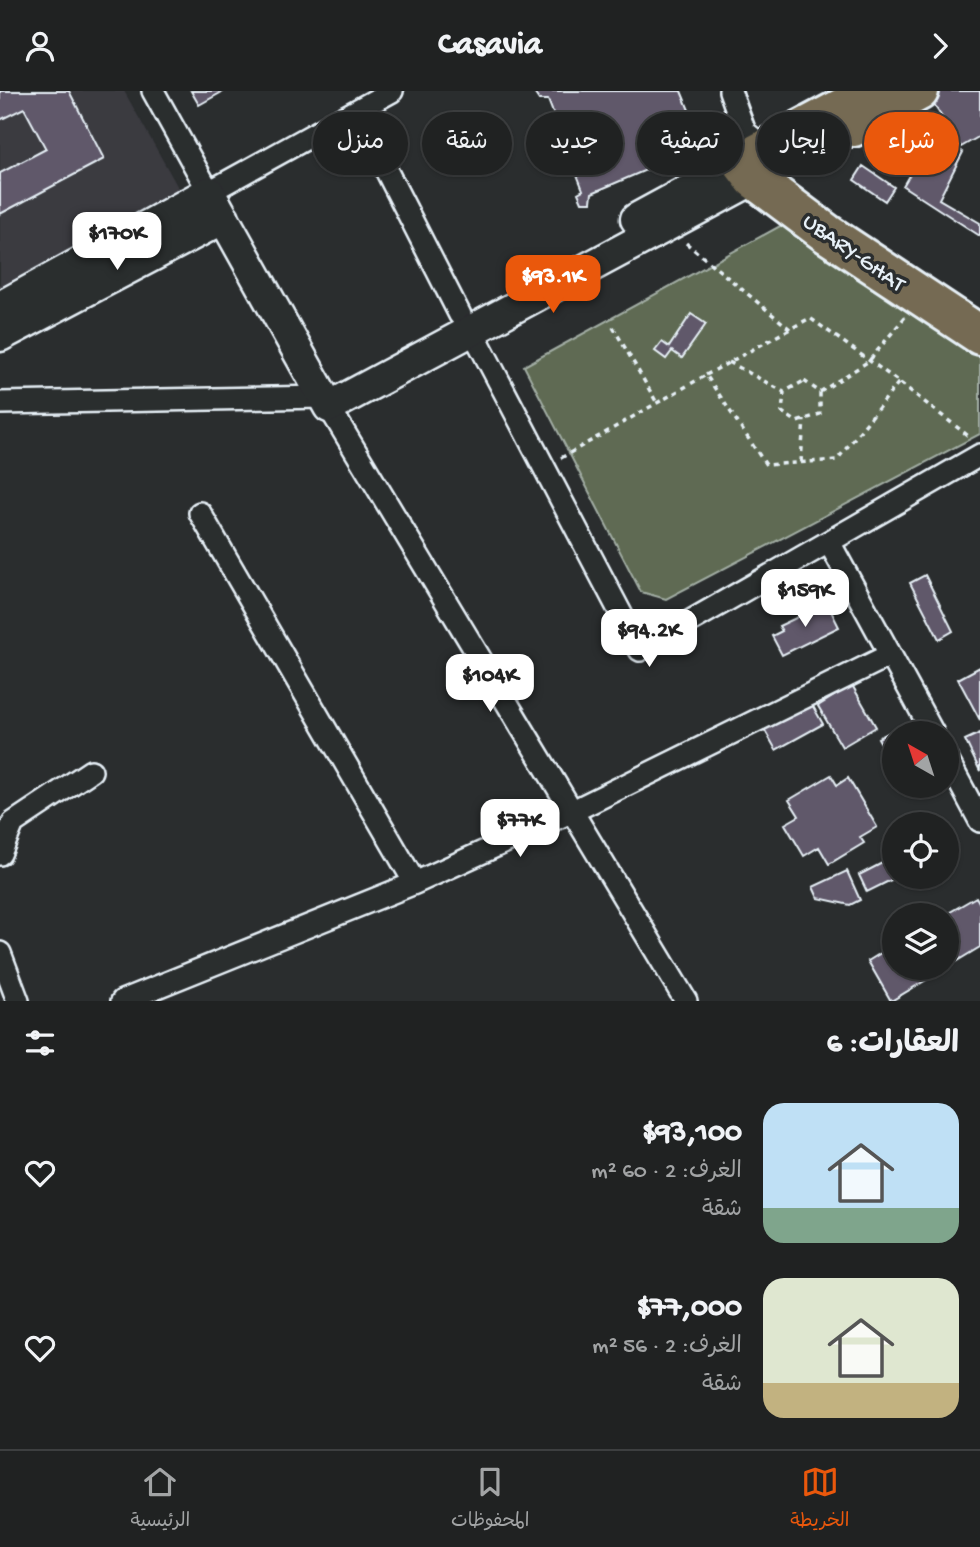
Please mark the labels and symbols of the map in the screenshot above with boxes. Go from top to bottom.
street label: UBARY-GHAT [797,209,910,300]
pin: $170K [68,213,166,272]
pin: $93.1K [496,255,610,315]
pin: $159K [756,569,854,629]
pin: $94.2K [592,609,706,669]
pin: $104K [441,655,539,714]
north arrow [882,721,959,798]
pin: $77K [479,799,561,859]

